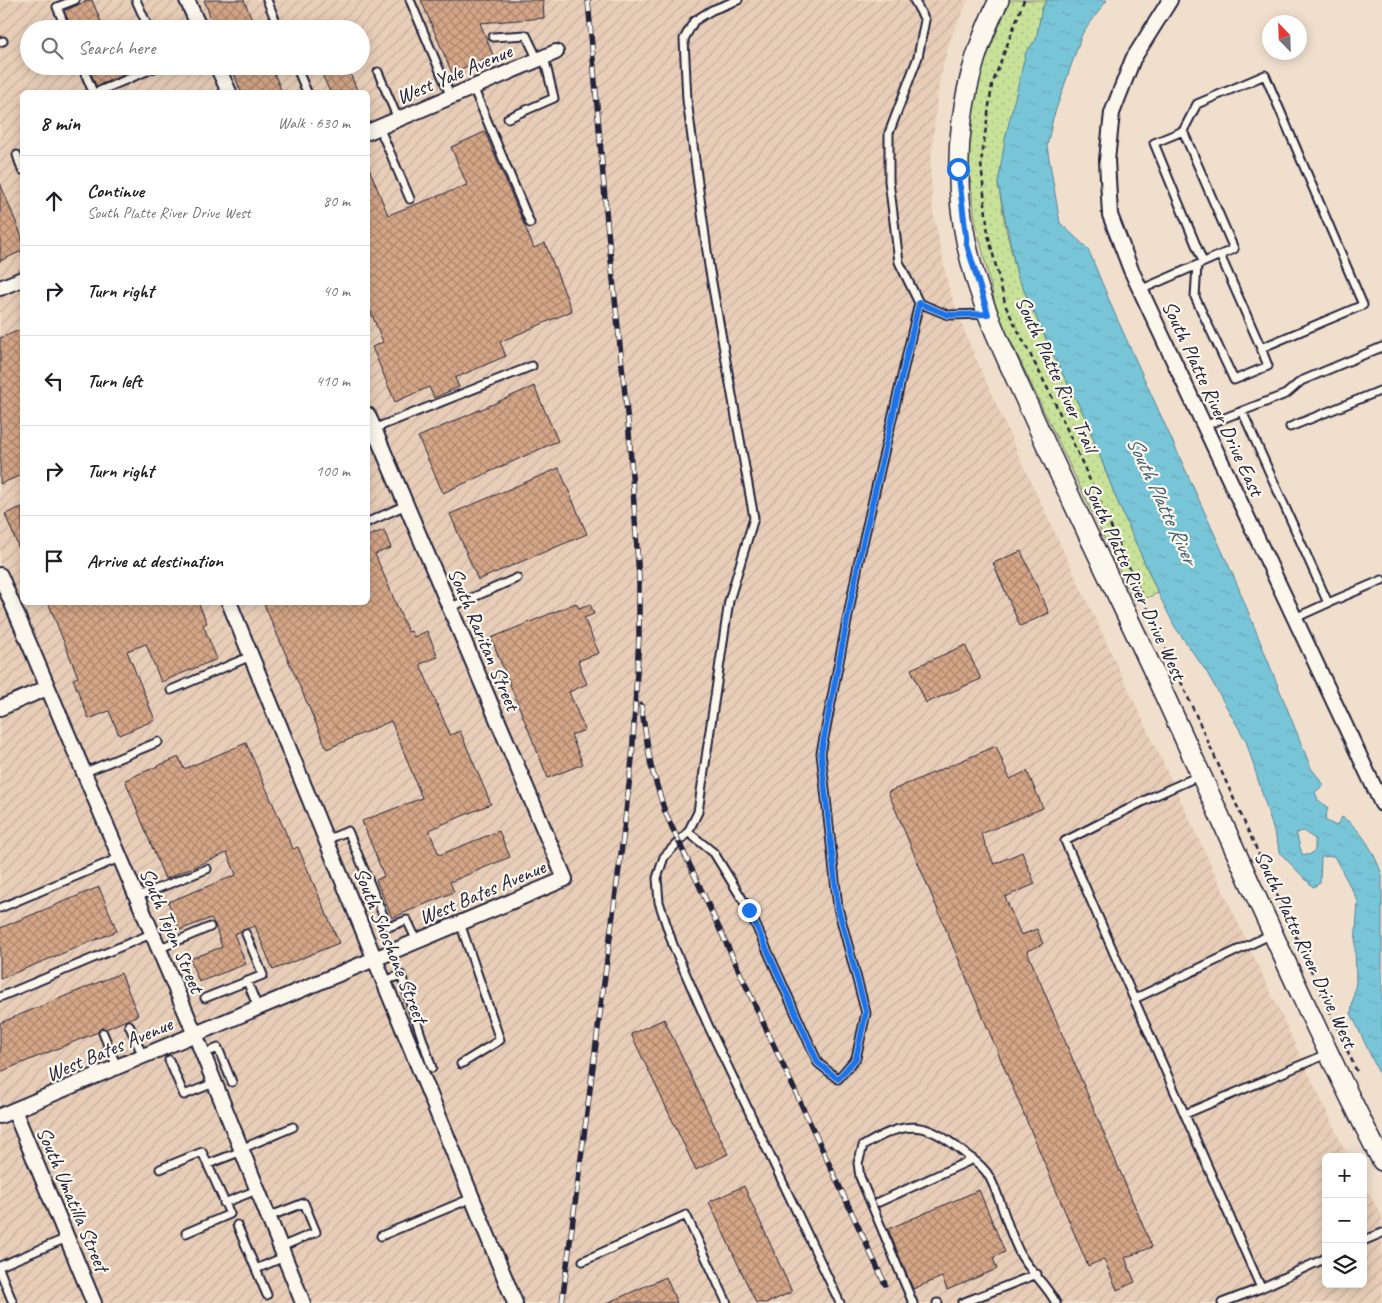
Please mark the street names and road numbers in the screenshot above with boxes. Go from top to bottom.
street label: West Yale Avenue [392,38,517,110]
street label: South Platte River Trail [1010,292,1106,459]
street label: South Platte River Drive East [1156,296,1271,502]
street label: South Platte River Drive West [1078,478,1193,686]
street label: South Raritan Street [442,564,527,716]
street label: South Platte River Drive West [1249,846,1364,1054]
street label: West Bates Avenue [415,853,550,930]
street label: South Tejon Street [134,864,211,998]
street label: South Shoshone Street [348,864,435,1029]
street label: West Bates Avenue [42,1010,177,1087]
street label: South Umatilla Street [31,1123,116,1278]

